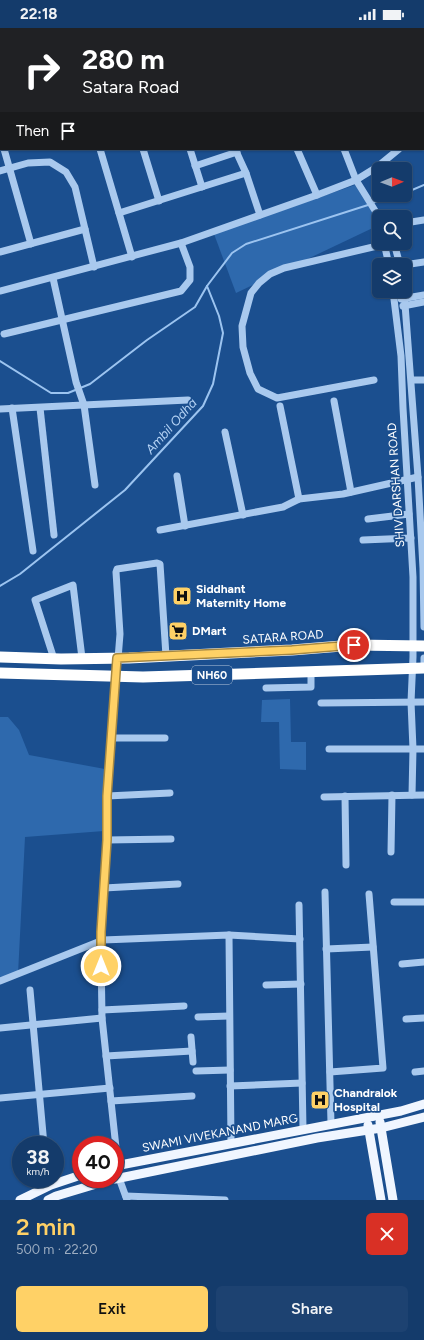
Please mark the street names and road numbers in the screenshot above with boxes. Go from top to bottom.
street label: SHIV DARSHAN ROAD [385,422,407,548]
street label: SATARA ROAD [242,627,324,647]
road number: NH60 [192,666,232,684]
street label: SWAMI VIVEKANAND MARG [141,1111,299,1155]

